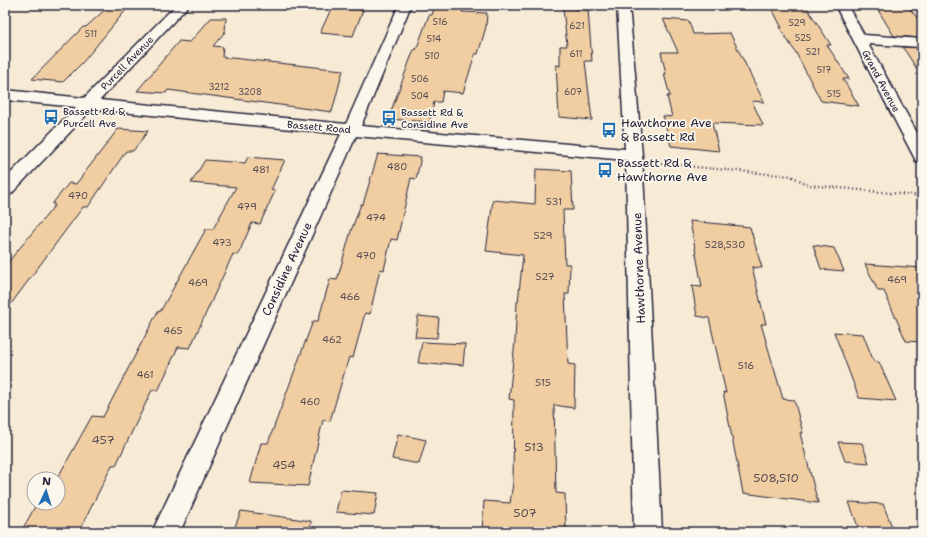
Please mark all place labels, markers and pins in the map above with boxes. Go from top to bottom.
place label: Bassett Rd & Purcell Ave [63,105,125,130]
place label: Bassett Rd & Considine Ave [401,106,469,131]
bus stop icon: Bassett Rd & Purcell Ave [42,108,60,126]
bus stop icon: Bassett Rd & Considine Ave [380,109,398,127]
place label: Hawthorne Ave & Bassett Rd [621,115,712,145]
bus stop icon: Hawthorne Ave & Bassett Rd [600,121,618,139]
place label: Bassett Rd & Hawthorne Ave [617,155,708,185]
bus stop icon: Bassett Rd & Hawthorne Ave [596,161,614,179]

